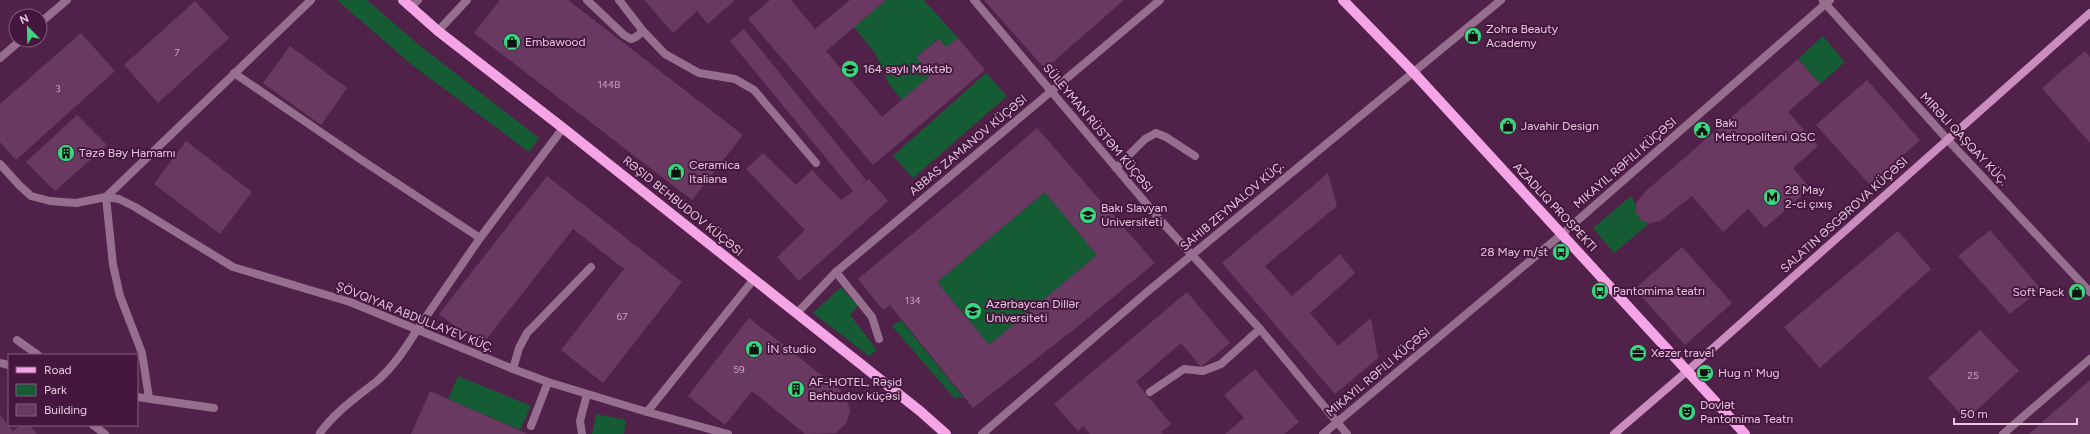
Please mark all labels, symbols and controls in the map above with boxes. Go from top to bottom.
north arrow [8,8,48,48]
text: N [18,12,31,27]
place label: Zohra Beauty Academy [1486,22,1559,50]
shop icon: Zohra Beauty Academy [1463,26,1483,46]
shop icon: Embawood [502,32,522,52]
place label: Embawood [525,35,586,49]
house number: 7 [174,46,180,59]
school or university icon: 164 saylı Məktəb [840,59,860,79]
street label: SÜLEYMAN RÜSTƏM KÜÇƏSI [1040,61,1156,195]
place label: 164 saylı Məktəb [863,62,952,76]
house number: 144B [598,78,620,91]
house number: 3 [55,82,61,95]
street label: MIRƏLI QAŞQAY KÜÇ. [1917,90,2011,188]
street label: ABBAS ZAMANOV KÜÇƏSI [906,92,1030,198]
street label: MIKAYIL RƏFILI KÜÇƏSI [1571,115,1679,211]
shop icon: Javahir Design [1498,116,1518,136]
place label: Bakı Metropoliteni QSC [1715,116,1816,144]
place label: Javahir Design [1521,119,1599,133]
public building icon: Bakı Metropoliteni QSC [1692,120,1712,140]
building icon: Təzə Bəy Hamamı [56,143,76,163]
place label: Təzə Bəy Hamamı [79,146,176,160]
street label: RƏŞID BEHBUDOV KÜÇƏSI [620,153,746,259]
street label: SALATIN ƏSGƏROVA KÜÇƏSI [1778,154,1910,276]
place label: Ceramica Italiana [689,158,740,186]
street label: SAHIB ZEYNALOV KÜÇ. [1177,159,1287,253]
street label: AZADLIQ PROSPEKTI [1510,160,1600,254]
shop icon: Ceramica Italiana [666,162,686,182]
place label: 28 May 2-ci çıxış [1785,183,1833,211]
metro station icon: 28 May 2-ci çıxış [1762,187,1782,207]
place label: Bakı Slavyan Universiteti [1101,201,1168,229]
school or university icon: Bakı Slavyan Universiteti [1078,205,1098,225]
bus stop icon: 28 May m/st [1551,242,1571,262]
place label: 28 May m/st [1480,245,1548,259]
street label: ŞÖVQIYAR ABDULLAYEV KÜÇ. [334,279,496,355]
bus stop icon: Pantomima teatrı [1590,281,1610,301]
shop icon: Soft Pack [2067,282,2087,302]
place label: Pantomima teatrı [1613,284,1705,298]
place label: Soft Pack [2012,285,2064,299]
house number: 134 [905,294,921,307]
place label: Azərbaycan Dillər Universiteti [986,297,1079,325]
school or university icon: Azərbaycan Dillər Universiteti [963,301,983,321]
house number: 67 [616,310,628,323]
street label: MIKAYIL RƏFILI KÜÇƏSI [1323,324,1433,420]
shop icon: İN studio [744,339,764,359]
place label: İN studio [767,342,816,356]
office icon: Xezer travel [1628,343,1648,363]
place label: Xezer travel [1651,346,1714,360]
legend [8,354,138,426]
text: Road [44,363,72,377]
house number: 59 [733,363,745,376]
cafe icon: Hug n' Mug [1695,363,1715,383]
place label: Hug n' Mug [1718,366,1780,380]
house number: 25 [1967,369,1979,382]
place label: AF-HOTEL, Rəşid Behbudov küçəsi [809,375,902,403]
building icon: AF-HOTEL, Rəşid Behbudov küçəsi [786,379,806,399]
text: Park [44,383,67,397]
place label: Dovlət Pantomima Teatrı [1700,398,1793,426]
scale bar [1954,400,2077,426]
theatre icon: Dovlət Pantomima Teatrı [1677,402,1697,422]
text: Building [44,403,87,417]
text: 50 m [1960,407,1988,421]

